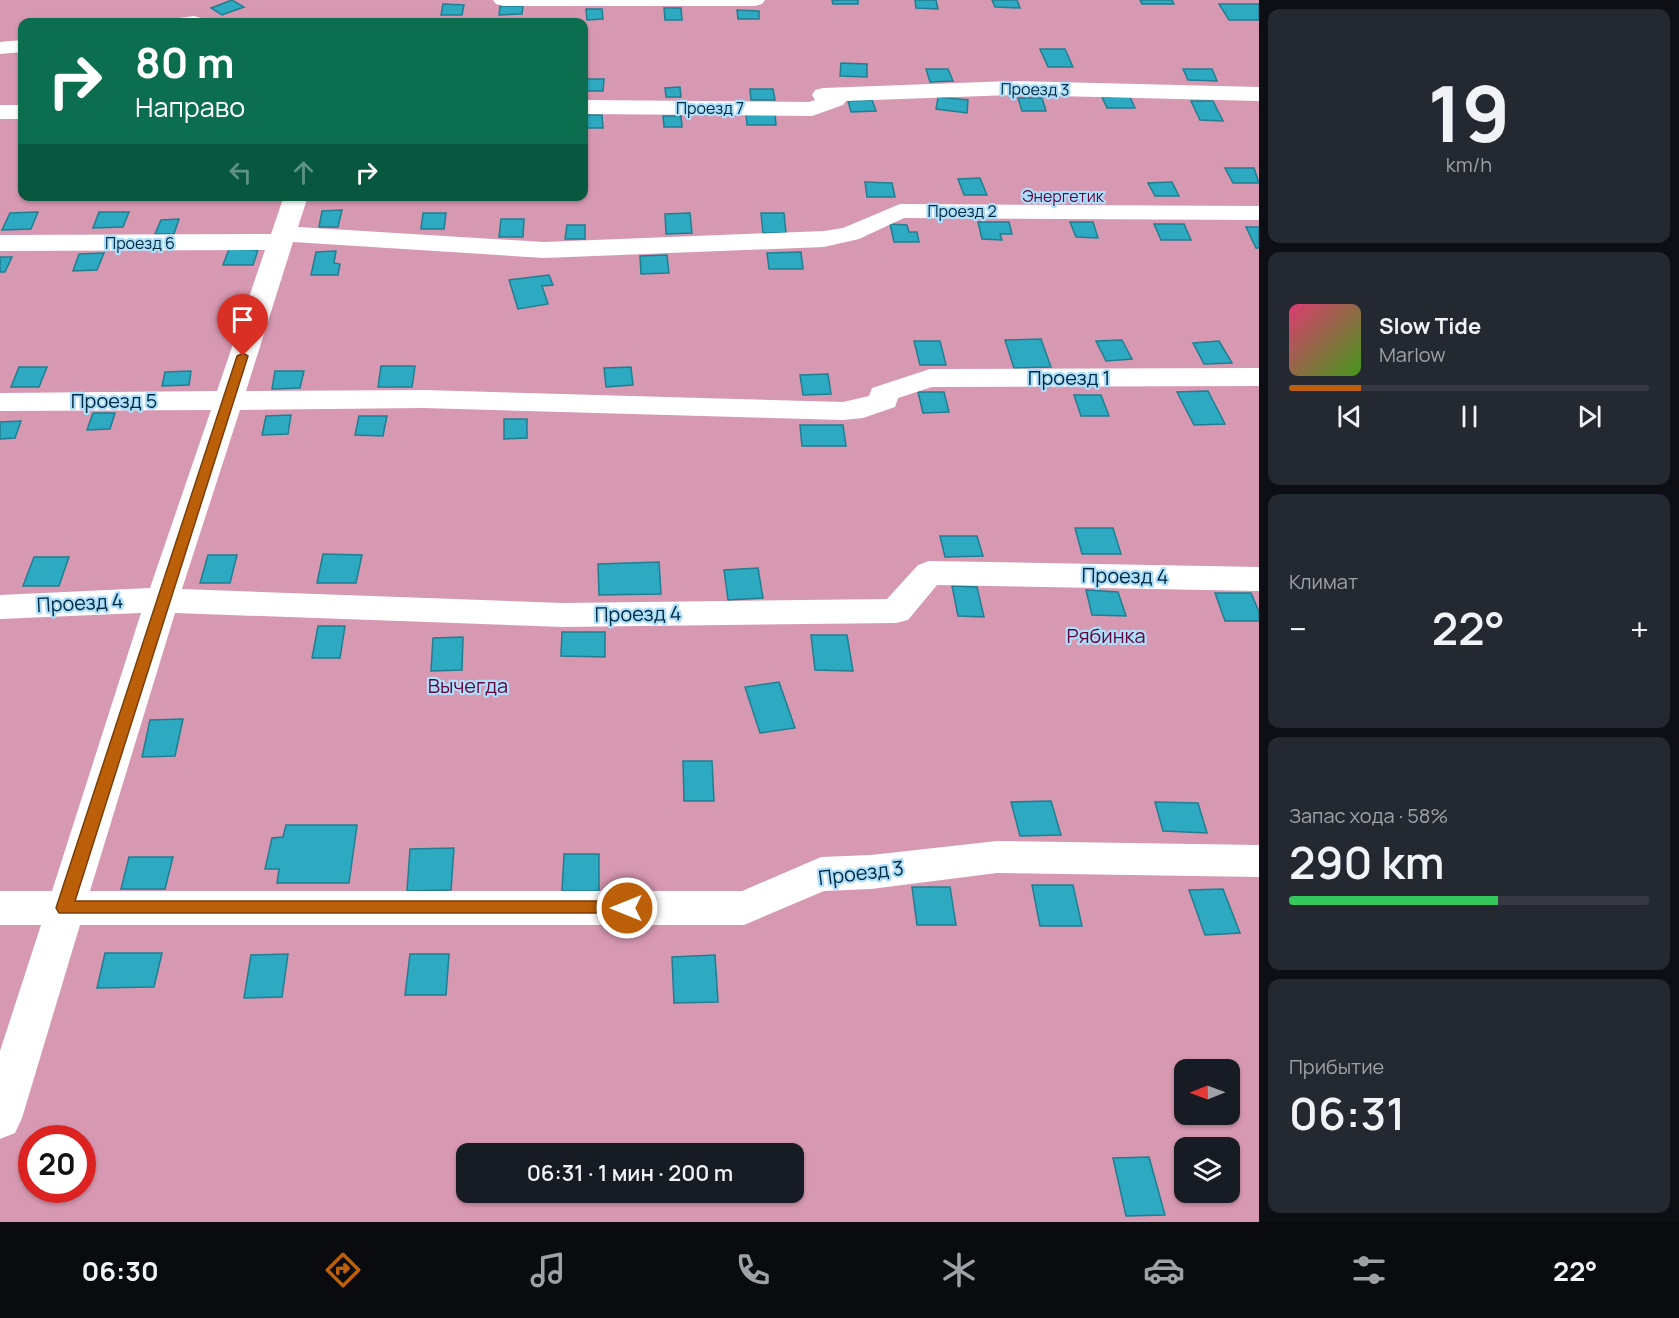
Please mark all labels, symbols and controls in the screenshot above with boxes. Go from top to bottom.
text: 80 m [135,33,235,91]
icon: right [36,42,114,120]
text: 19 [1428,59,1510,165]
street label: Проезд 3 [1000,77,1070,101]
text: Направо [135,88,245,125]
street label: Проезд 7 [676,97,744,119]
text: km/h [1446,151,1492,178]
icon: left [224,156,257,189]
icon: ahead [287,156,320,189]
icon: right [350,156,383,189]
park label: Энергетик [1022,185,1105,207]
street label: Проезд 2 [927,200,997,222]
street label: Проезд 6 [105,232,175,254]
pin [217,294,268,356]
icon: arrive [226,303,259,336]
text: Slow Tide [1379,311,1481,341]
text: Marlow [1379,341,1446,368]
street label: Проезд 1 [1028,364,1110,391]
street label: Проезд 5 [71,387,157,414]
icon: previous [1333,400,1366,433]
icon: pause [1453,400,1486,433]
icon: next [1573,400,1606,433]
street label: Проезд 4 [1081,561,1169,590]
text: Климат [1289,568,1358,595]
street label: Проезд 4 [36,587,124,618]
text: 22° [1432,597,1505,659]
street label: Проезд 4 [594,599,682,628]
text: − [1289,606,1307,651]
text: + [1630,606,1649,651]
park label: Рябинка [1066,622,1146,649]
park label: Вычегда [428,672,508,699]
text: Запас хода · 58% [1289,802,1448,829]
text: 290 km [1289,831,1445,893]
street label: Проезд 3 [817,854,905,891]
position arrow [595,876,659,940]
text: Прибытие [1289,1053,1384,1080]
north arrow [1174,1059,1240,1125]
map controls [1174,1059,1240,1203]
text: 06:31 [1289,1082,1405,1144]
speed limit sign: 20 [18,1125,96,1203]
button: layers [1174,1137,1240,1203]
text: 06:31 · 1 мин · 200 m [527,1158,733,1188]
icon: directions [322,1249,364,1291]
icon: music [527,1249,569,1291]
icon: phone [732,1249,774,1291]
icon: climate [938,1249,980,1291]
icon: car [1143,1249,1185,1291]
icon: filters [1348,1249,1390,1291]
text: 06:30 [82,1252,159,1289]
text: 22° [1553,1252,1597,1289]

